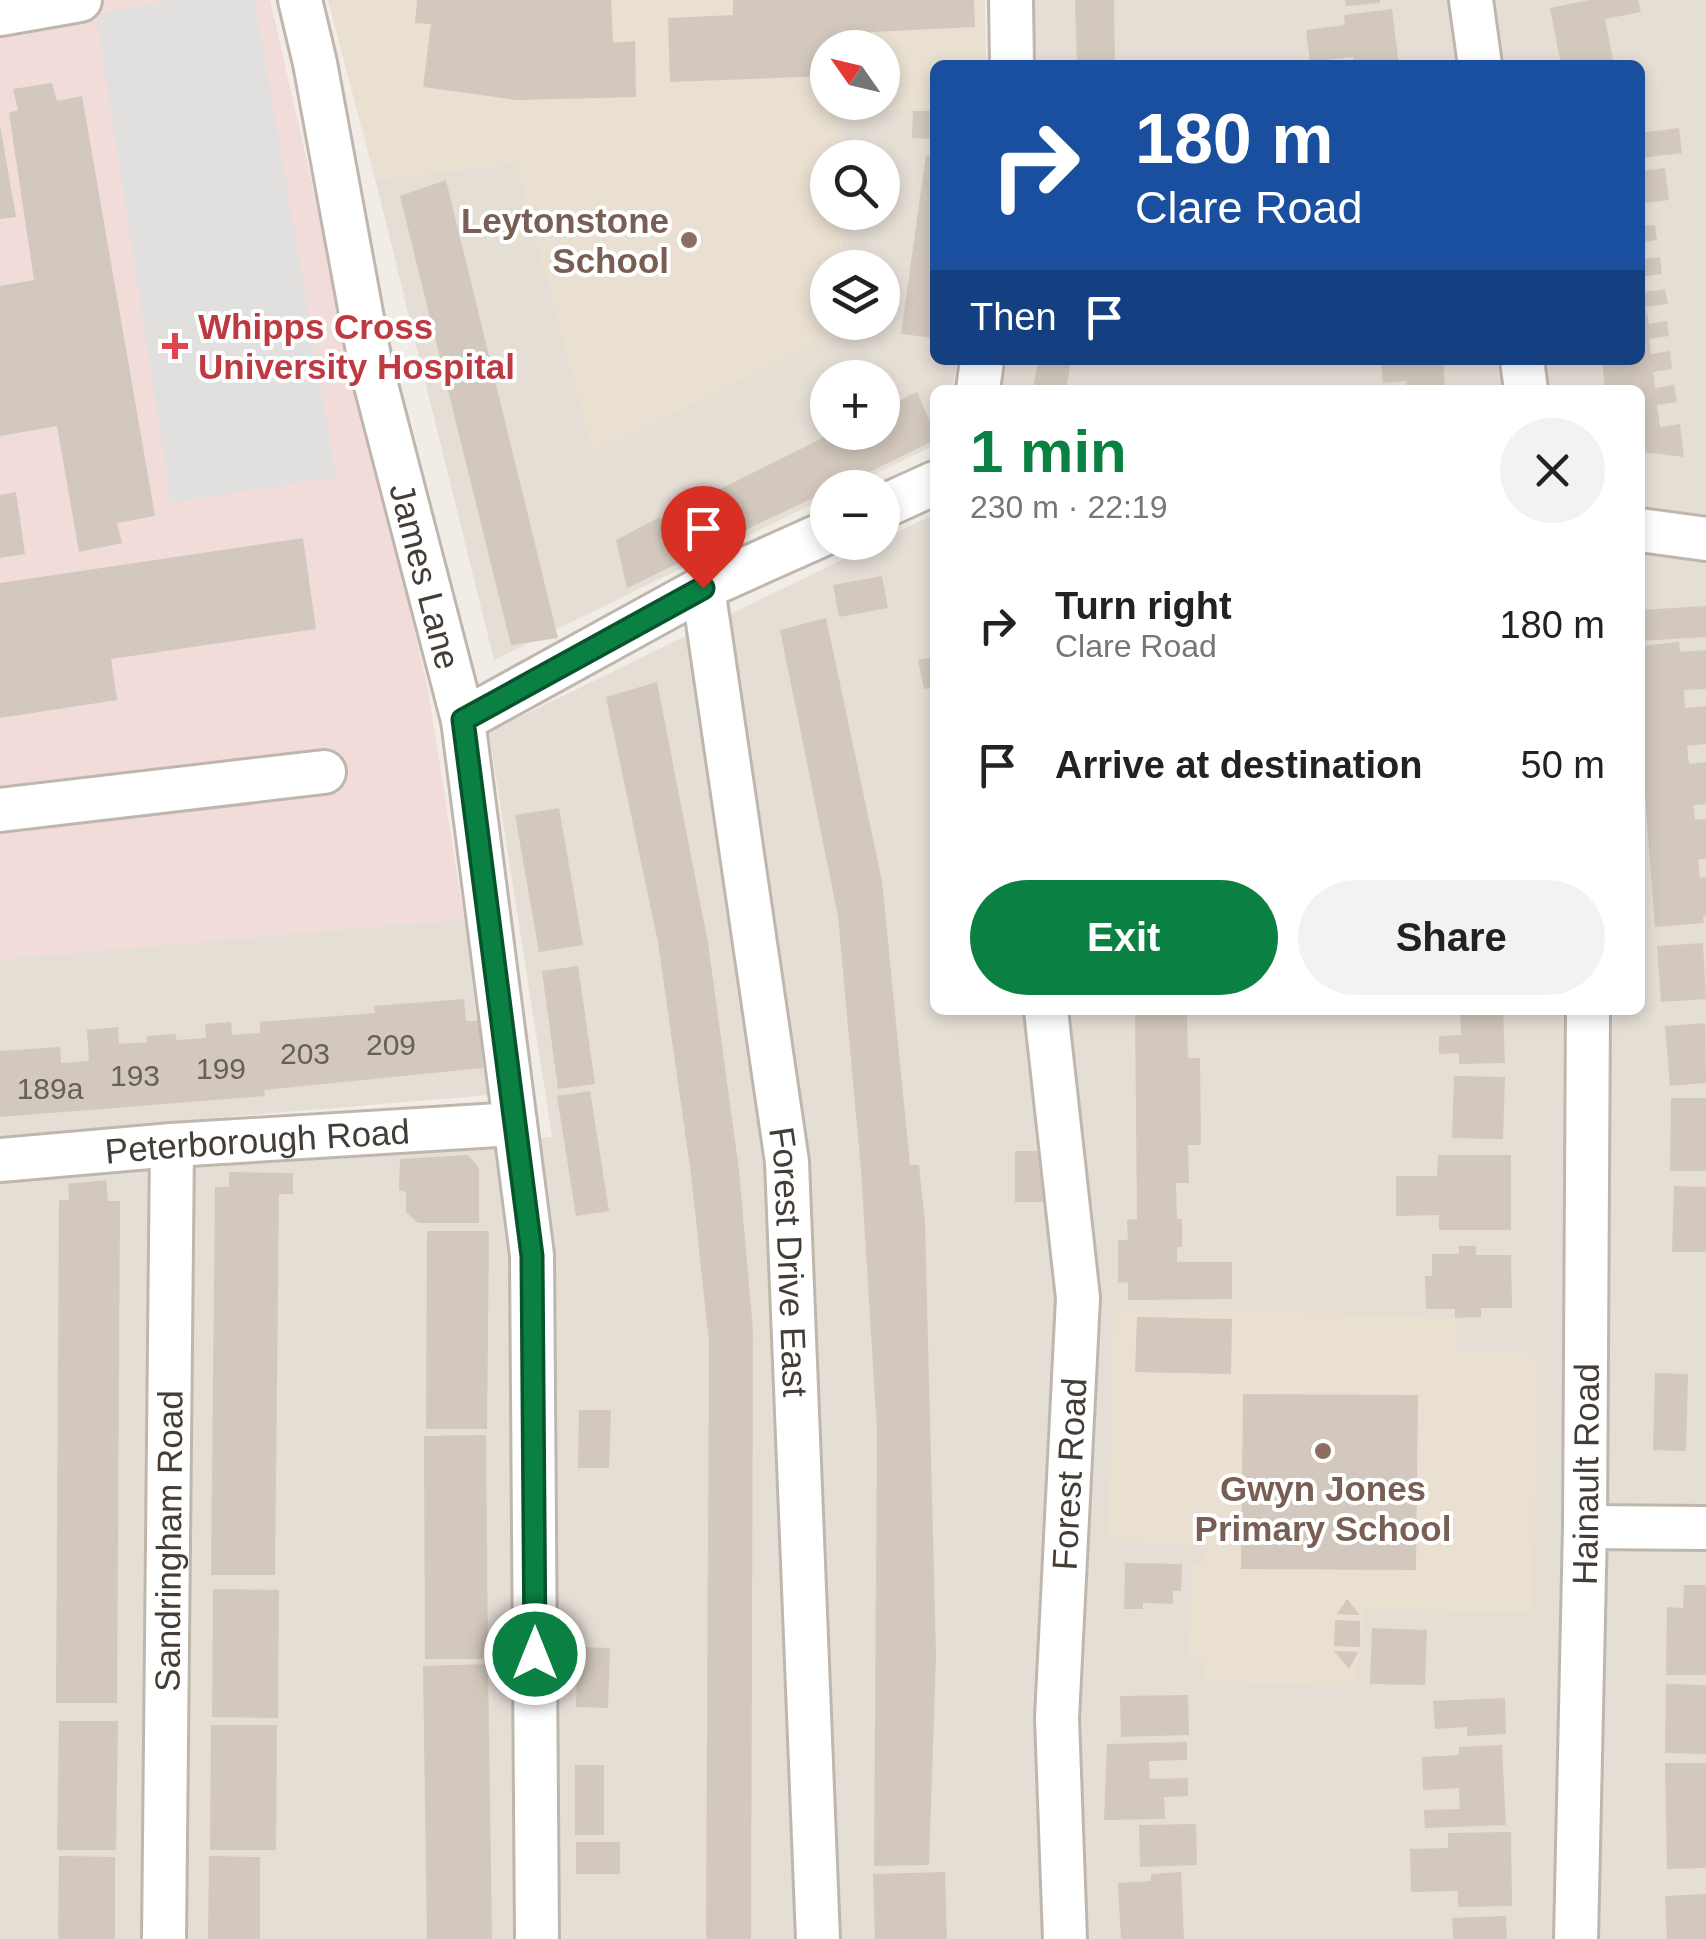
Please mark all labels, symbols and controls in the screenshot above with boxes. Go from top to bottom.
north arrow [810,30,900,120]
map controls [810,30,900,560]
icon: right [970,100,1100,230]
text: 180 m [1135,100,1333,178]
button: search [810,140,900,230]
text: Clare Road [1135,182,1363,233]
place label: Leytonstone School [461,201,669,280]
marker: Leytonstone School [678,229,700,251]
button: layers [810,250,900,340]
icon: arrive [1077,290,1132,345]
text: Then [970,296,1057,338]
place label: Whipps Cross University Hospital [198,307,515,386]
marker: Whipps Cross University Hospital [162,333,188,359]
button: + [810,360,900,450]
text: 1 min [970,418,1127,485]
button: close [1500,418,1605,523]
button: − [810,470,900,560]
street label: James Lane [383,479,468,673]
pin [661,486,746,589]
text: 230 m · 22:19 [970,489,1167,525]
icon: arrive [676,501,731,556]
text: Turn right [1055,585,1232,627]
icon: right [970,598,1025,653]
text: 180 m [1499,604,1605,646]
text: Clare Road [1055,628,1217,664]
icon: arrive [970,738,1025,793]
text: Arrive at destination [1055,744,1422,786]
text: 50 m [1521,744,1605,786]
button: Exit [970,880,1278,995]
button: Share [1298,880,1605,995]
house number: 209 [366,1028,416,1061]
house number: 203 [280,1037,330,1070]
house number: 199 [196,1052,246,1085]
house number: 193 [110,1059,160,1092]
house number: 189a [17,1072,84,1105]
street label: Peterborough Road [103,1111,411,1170]
street label: Forest Drive East [763,1124,816,1398]
street label: Hainault Road [1564,1363,1605,1585]
street label: Forest Road [1044,1377,1094,1571]
street label: Sandringham Road [147,1390,189,1692]
marker: Gwyn Jones Primary School [1312,1440,1334,1462]
place label: Gwyn Jones Primary School [1195,1469,1451,1548]
position arrow [483,1602,587,1706]

